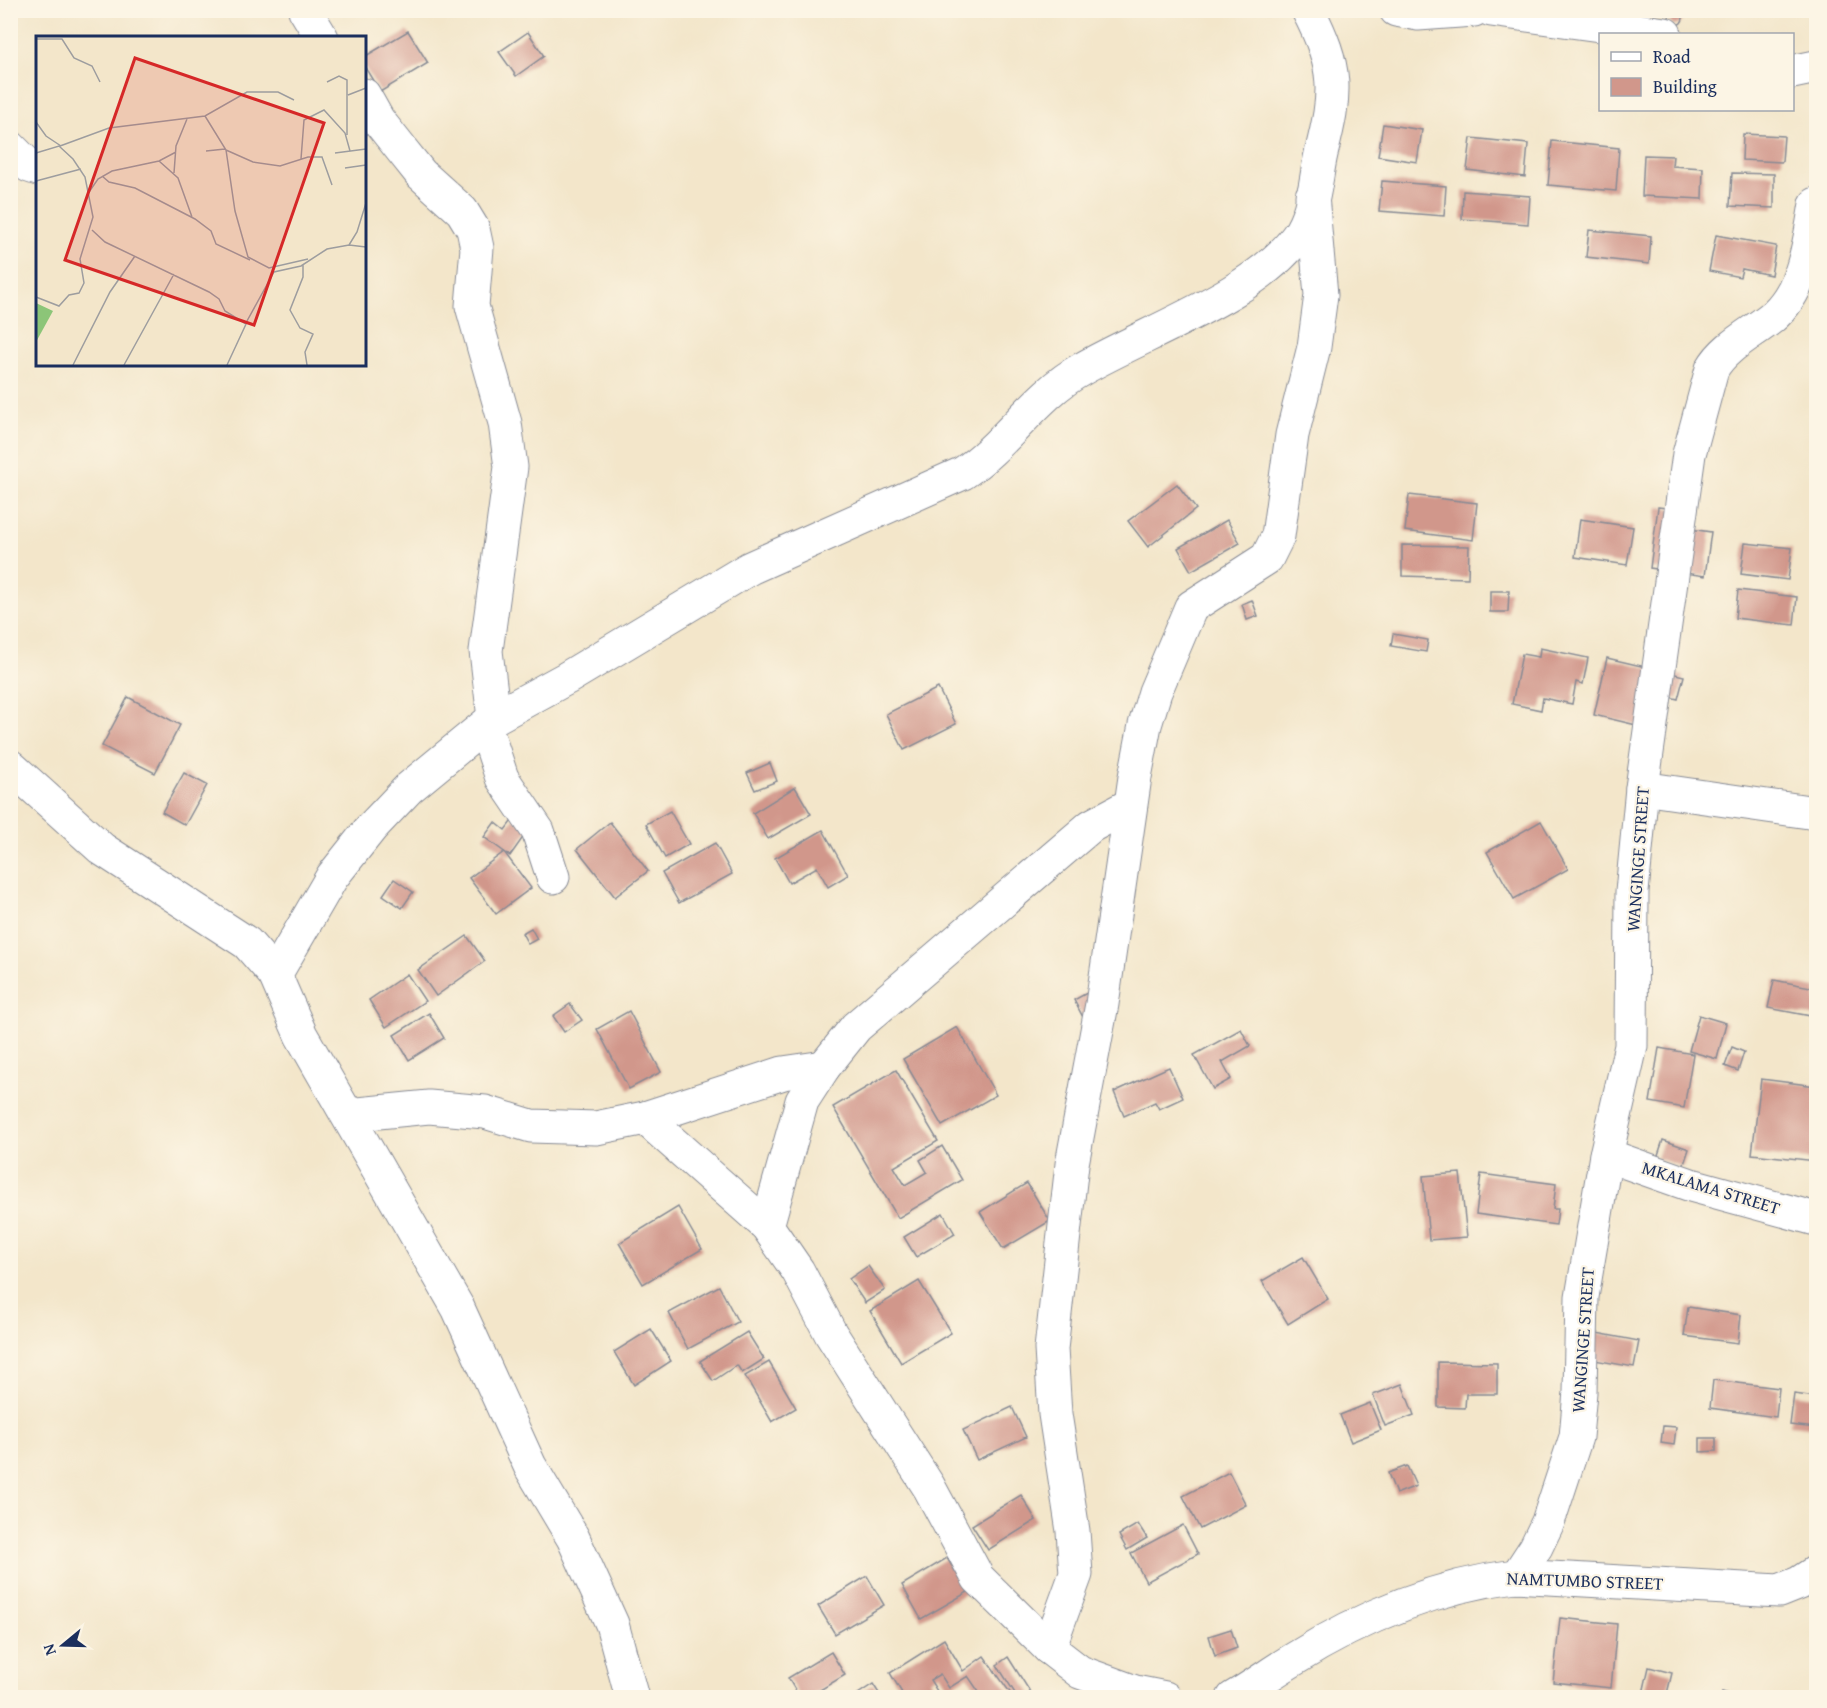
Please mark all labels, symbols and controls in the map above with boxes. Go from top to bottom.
legend [1599,33,1794,111]
inset map [36,36,366,366]
text: Road [1653,43,1691,70]
text: Building [1653,73,1717,100]
street label: WANGINGE STREET [1619,785,1656,933]
street label: MKALAMA STREET [1639,1154,1784,1221]
street label: WANGINGE STREET [1564,1266,1601,1414]
street label: NAMTUMBO STREET [1506,1564,1664,1597]
north arrow [33,1615,93,1675]
text: N [36,1641,62,1659]

